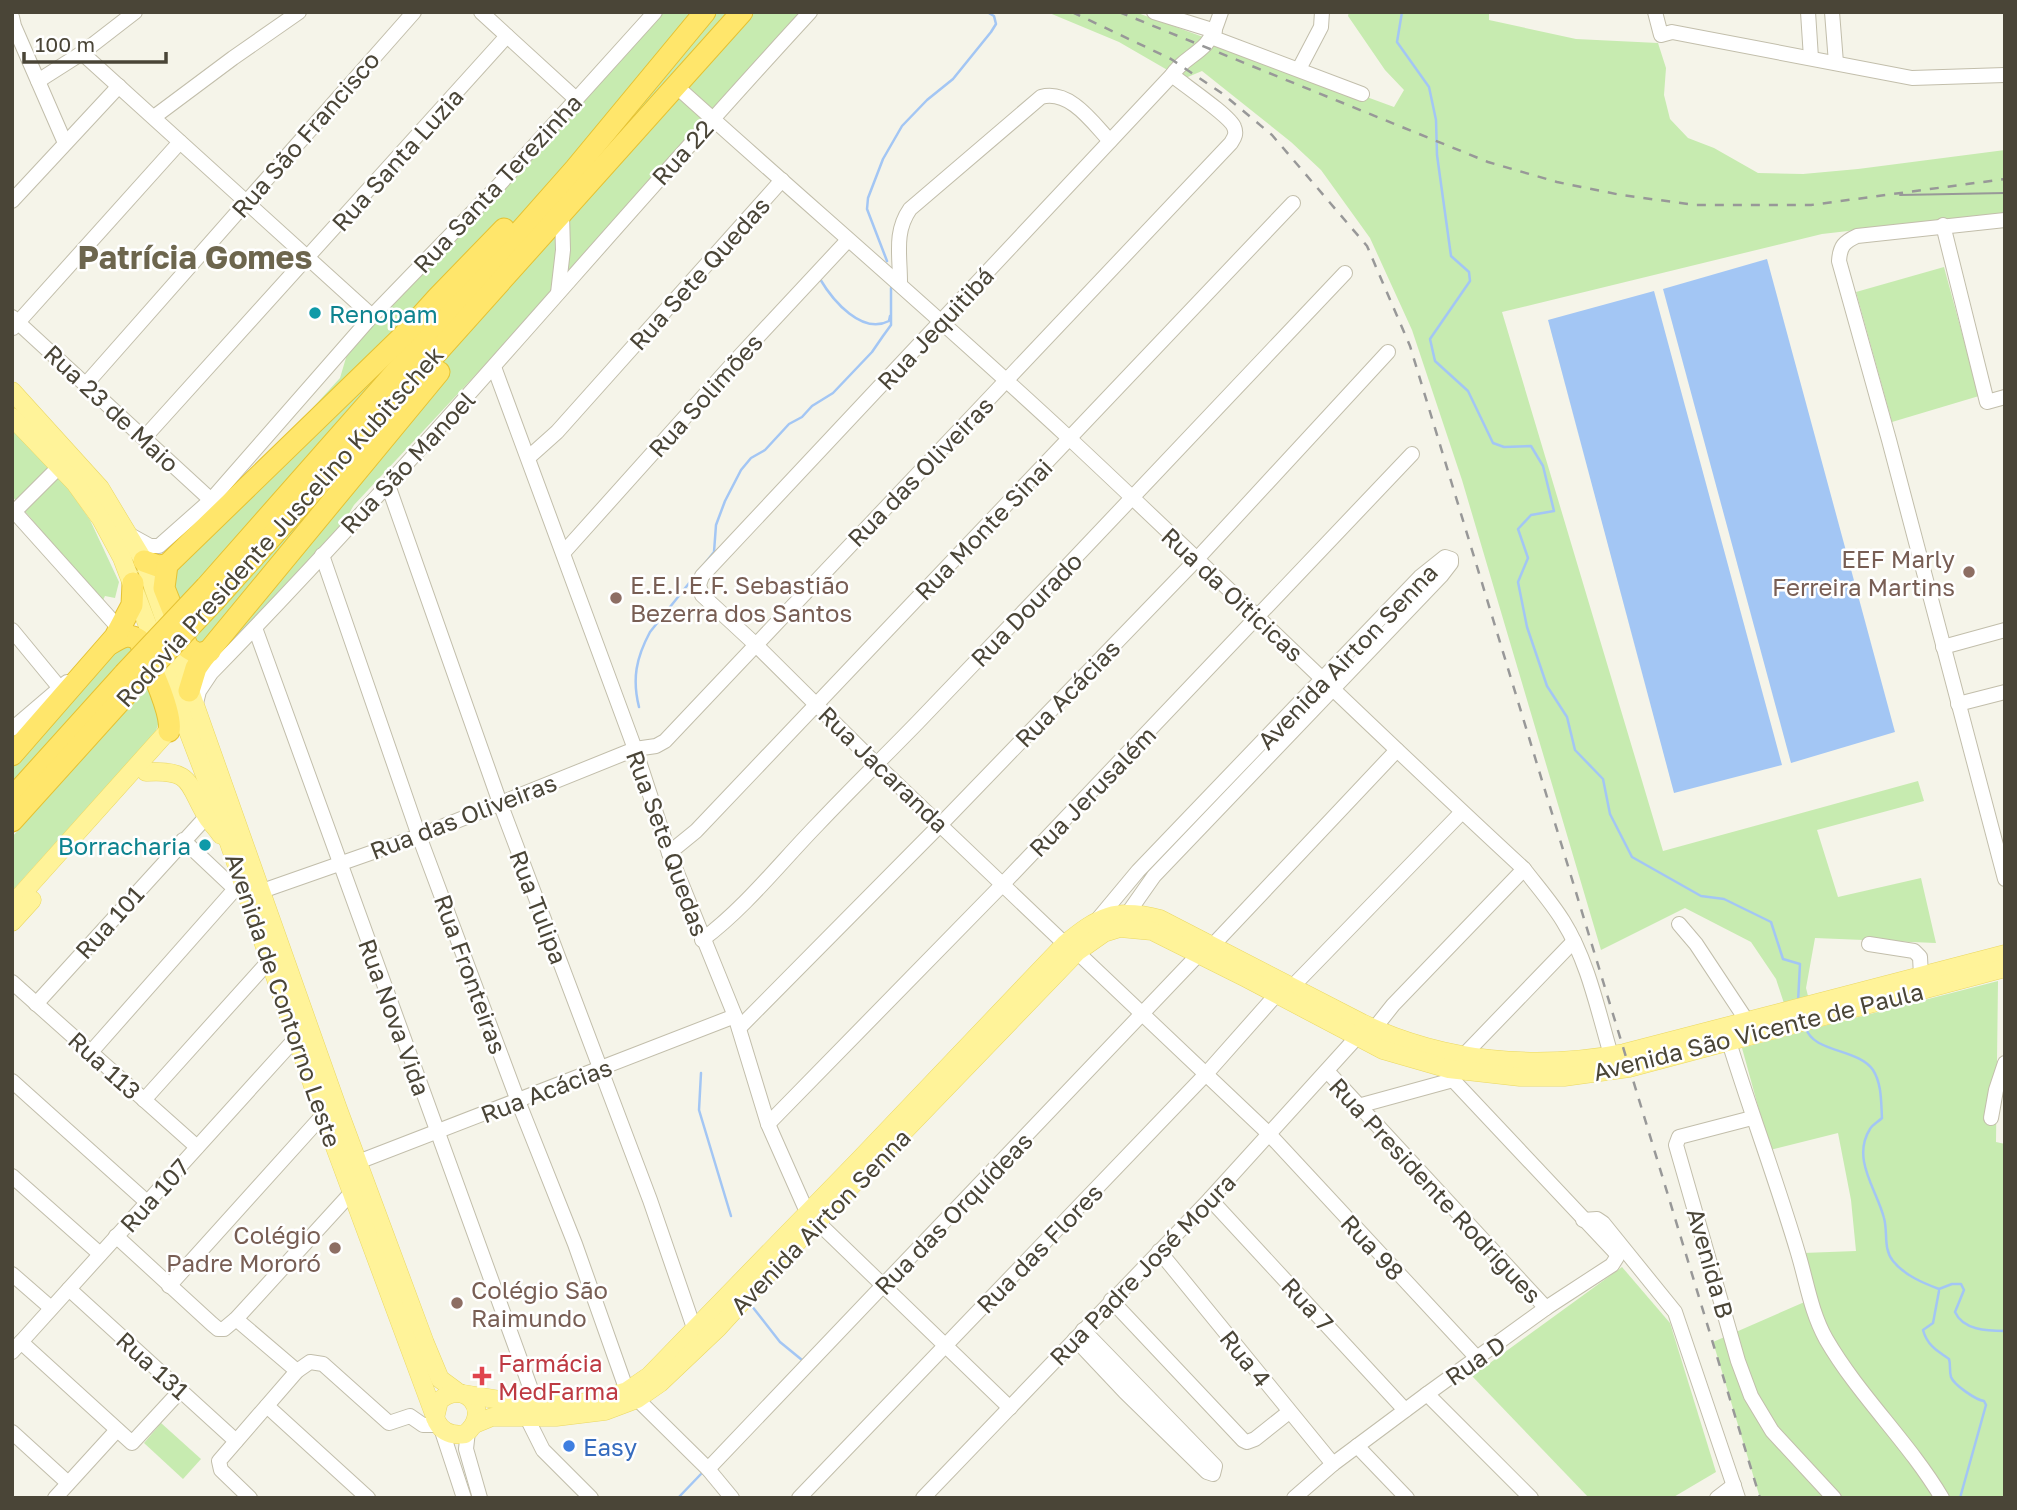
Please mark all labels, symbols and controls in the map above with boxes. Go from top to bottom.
scale bar [24,21,166,65]
text: 100 m [35,31,95,57]
street label: Rua São Francisco [225,45,385,223]
street label: Rua Santa Luzia [325,81,469,237]
street label: Rua Santa Terezinha [407,88,587,278]
street label: Rua 22 [645,113,719,191]
street label: Rua Sete Quedas [623,190,775,356]
district label: Patrícia Gomes [78,238,312,276]
street label: Rua Jequitibá [871,261,999,395]
place label: Renopam [329,299,438,328]
marker: Renopam [307,305,323,321]
street label: Rua Solimões [642,327,768,463]
street label: Rua 23 de Maio [39,338,185,478]
street label: Rodovia Presidente Juscelino Kubitschek [109,340,449,712]
street label: Rua São Manoel [334,385,480,539]
street label: Rua das Oliveiras [841,390,999,552]
street label: Rua Monte Sinai [908,452,1058,606]
street label: Rua da Oiticicas [1156,521,1310,667]
place label: EEF Marly Ferreira Martins [1772,544,1955,601]
street label: Rua Dourado [964,546,1088,672]
street label: Avenida Airton Senna [1251,557,1443,755]
marker: EEF Marly Ferreira Martins [1961,564,1977,580]
place label: E.E.I.E.F. Sebastião Bezerra dos Santos [630,570,852,627]
marker: E.E.I.E.F. Sebastião Bezerra dos Santos [608,590,624,606]
street label: Rua Acácias [1009,633,1125,753]
street label: Rua Jacaranda [813,700,955,838]
street label: Rua Jerusalém [1023,720,1161,862]
street label: Rua Sete Quedas [621,746,715,940]
street label: Rua das Oliveiras [366,767,560,865]
place label: Borracharia [58,831,191,860]
marker: Borracharia [197,837,213,853]
street label: Rua Tulipa [504,846,574,968]
street label: Avenida de Contorno Leste [220,849,348,1151]
street label: Rua 101 [69,880,149,964]
street label: Rua Fronteiras [429,890,513,1058]
street label: Rua Nova Vida [353,934,437,1100]
street label: Avenida São Vicente de Paula [1590,976,1926,1086]
street label: Rua 113 [63,1025,147,1105]
street label: Rua Acácias [476,1052,616,1128]
street label: Rua Presidente Rodrigues [1324,1071,1548,1309]
street label: Avenida Airton Senna [724,1122,916,1320]
street label: Rua das Orquídeas [868,1126,1038,1300]
street label: Rua 107 [113,1152,195,1238]
street label: Rua Padre José Moura [1043,1167,1241,1371]
street label: Rua das Flores [970,1177,1108,1319]
street label: Avenida B [1681,1205,1741,1321]
street label: Rua 98 [1335,1208,1411,1286]
place label: Colégio Padre Mororó [166,1220,321,1277]
marker: Colégio Padre Mororó [327,1240,343,1256]
street label: Rua 7 [1276,1271,1340,1337]
place label: Colégio São Raimundo [471,1275,608,1332]
marker: Colégio São Raimundo [449,1295,465,1311]
street label: Rua 4 [1214,1324,1278,1392]
street label: Rua 131 [111,1325,195,1405]
street label: Rua D [1439,1329,1511,1391]
place label: Farmácia MedFarma [498,1348,619,1405]
marker: Farmácia MedFarma [472,1366,492,1386]
place label: Easy [583,1432,637,1461]
marker: Easy [561,1438,577,1454]

